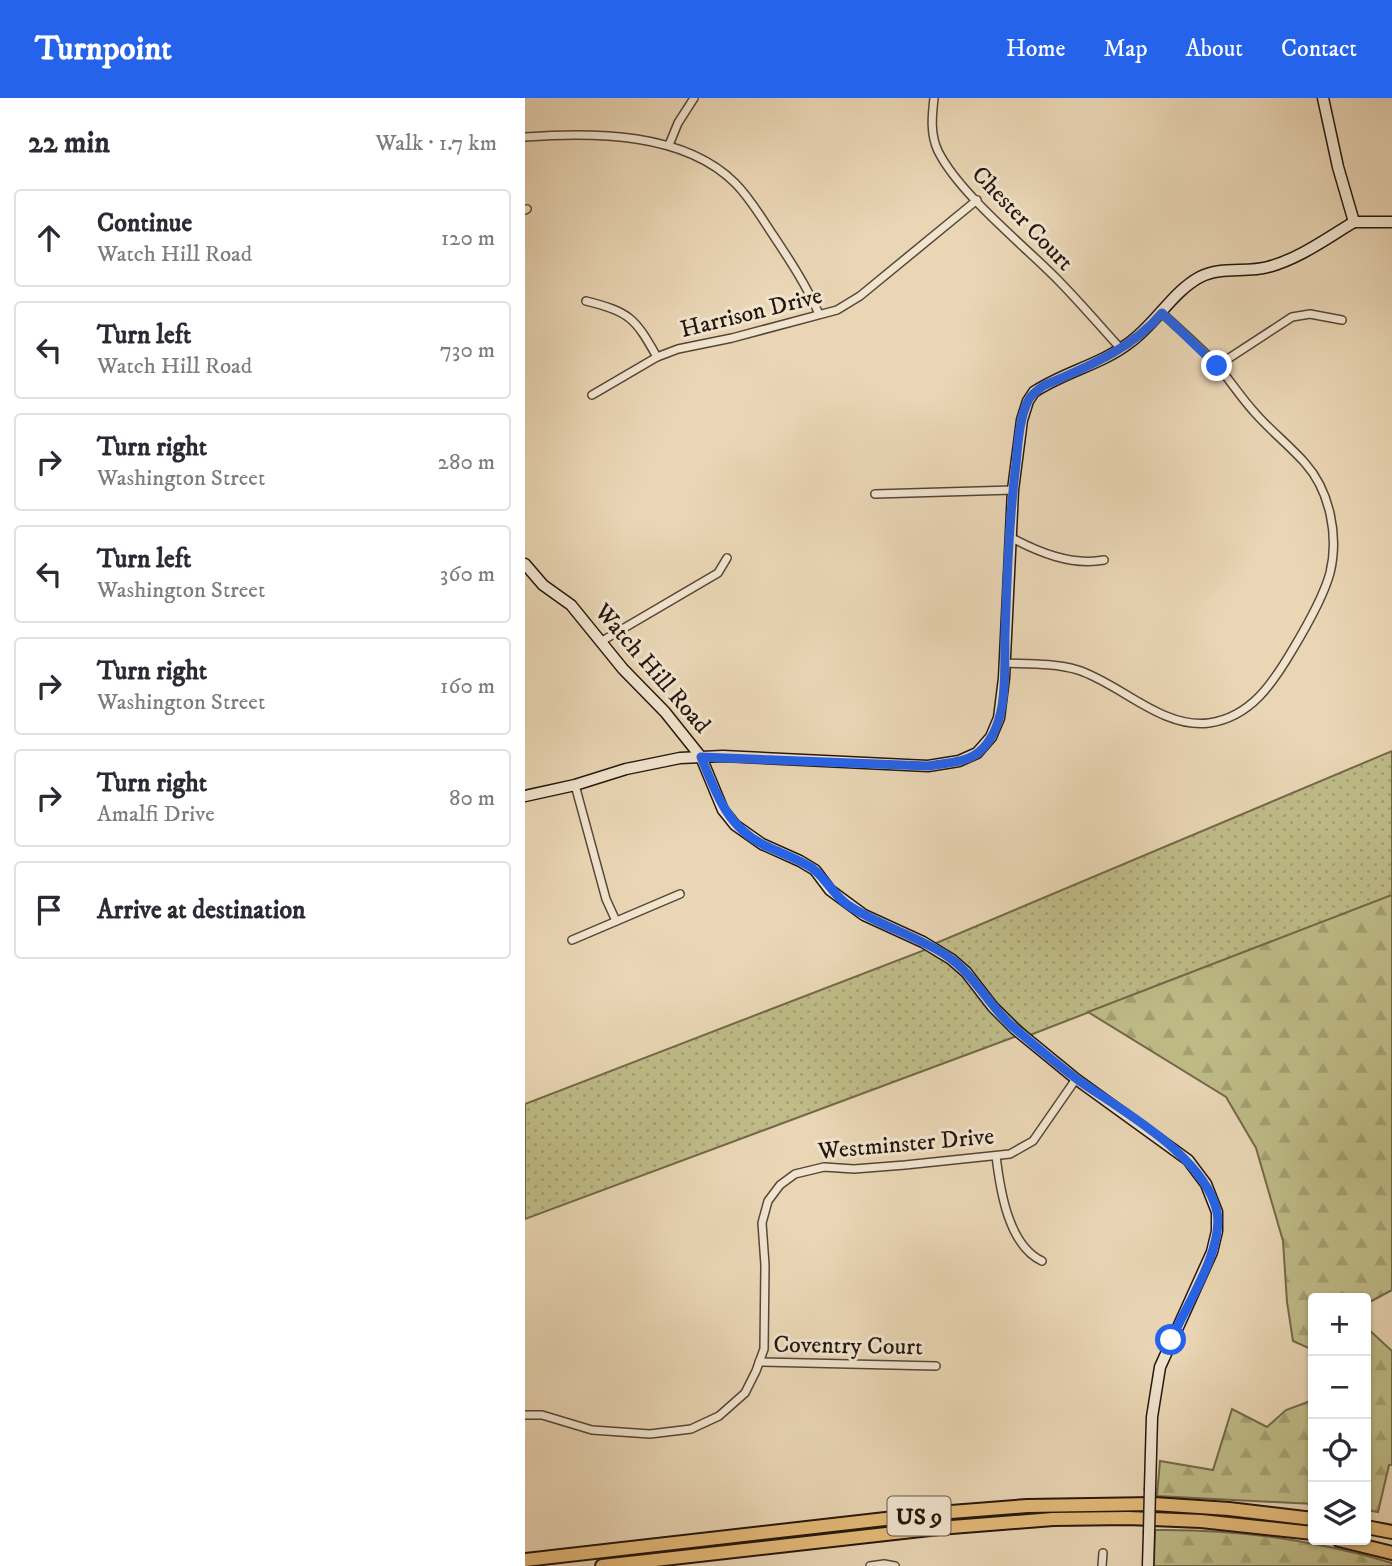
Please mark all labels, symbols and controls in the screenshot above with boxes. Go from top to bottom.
text: Turnpoint [35,29,172,70]
text: Home [1006,34,1065,64]
text: Map [1103,34,1148,64]
text: About [1186,34,1243,64]
text: Contact [1281,34,1357,64]
text: 22 min [28,125,110,162]
text: Walk · 1.7 km [376,129,497,158]
street label: Chester Court [965,160,1080,278]
text: Continue [97,207,192,240]
icon: ahead [30,219,68,257]
text: 120 m [441,224,495,253]
text: Watch Hill Road [97,240,252,269]
street label: Harrison Drive [677,281,825,345]
text: Turn left [97,319,191,352]
icon: left [30,331,68,369]
text: 730 m [440,336,495,365]
route end [1201,350,1232,381]
text: Watch Hill Road [97,352,252,381]
text: Turn right [97,431,207,464]
icon: right [30,443,68,481]
text: 280 m [438,448,495,477]
text: Washington Street [97,464,265,493]
text: Turn left [97,543,191,576]
icon: left [30,555,68,593]
text: 360 m [440,560,495,589]
text: Washington Street [97,576,265,605]
street label: Watch Hill Road [587,597,717,740]
text: Turn right [97,655,207,688]
icon: right [30,667,68,705]
text: 160 m [440,672,495,701]
text: Washington Street [97,688,265,717]
text: Turn right [97,767,207,800]
icon: right [30,779,68,817]
text: 80 m [449,784,495,813]
text: Amalfi Drive [97,800,215,829]
icon: arrive [30,891,68,929]
text: Arrive at destination [97,894,306,927]
street label: Westminster Drive [816,1121,995,1167]
map controls [1308,1293,1371,1545]
button: + [1308,1293,1371,1356]
route start [1155,1324,1186,1355]
street label: Coventry Court [773,1330,923,1362]
button: − [1308,1356,1371,1419]
button: locate [1308,1419,1371,1482]
button: layers [1308,1482,1371,1545]
road number: US 9 [887,1497,951,1536]

